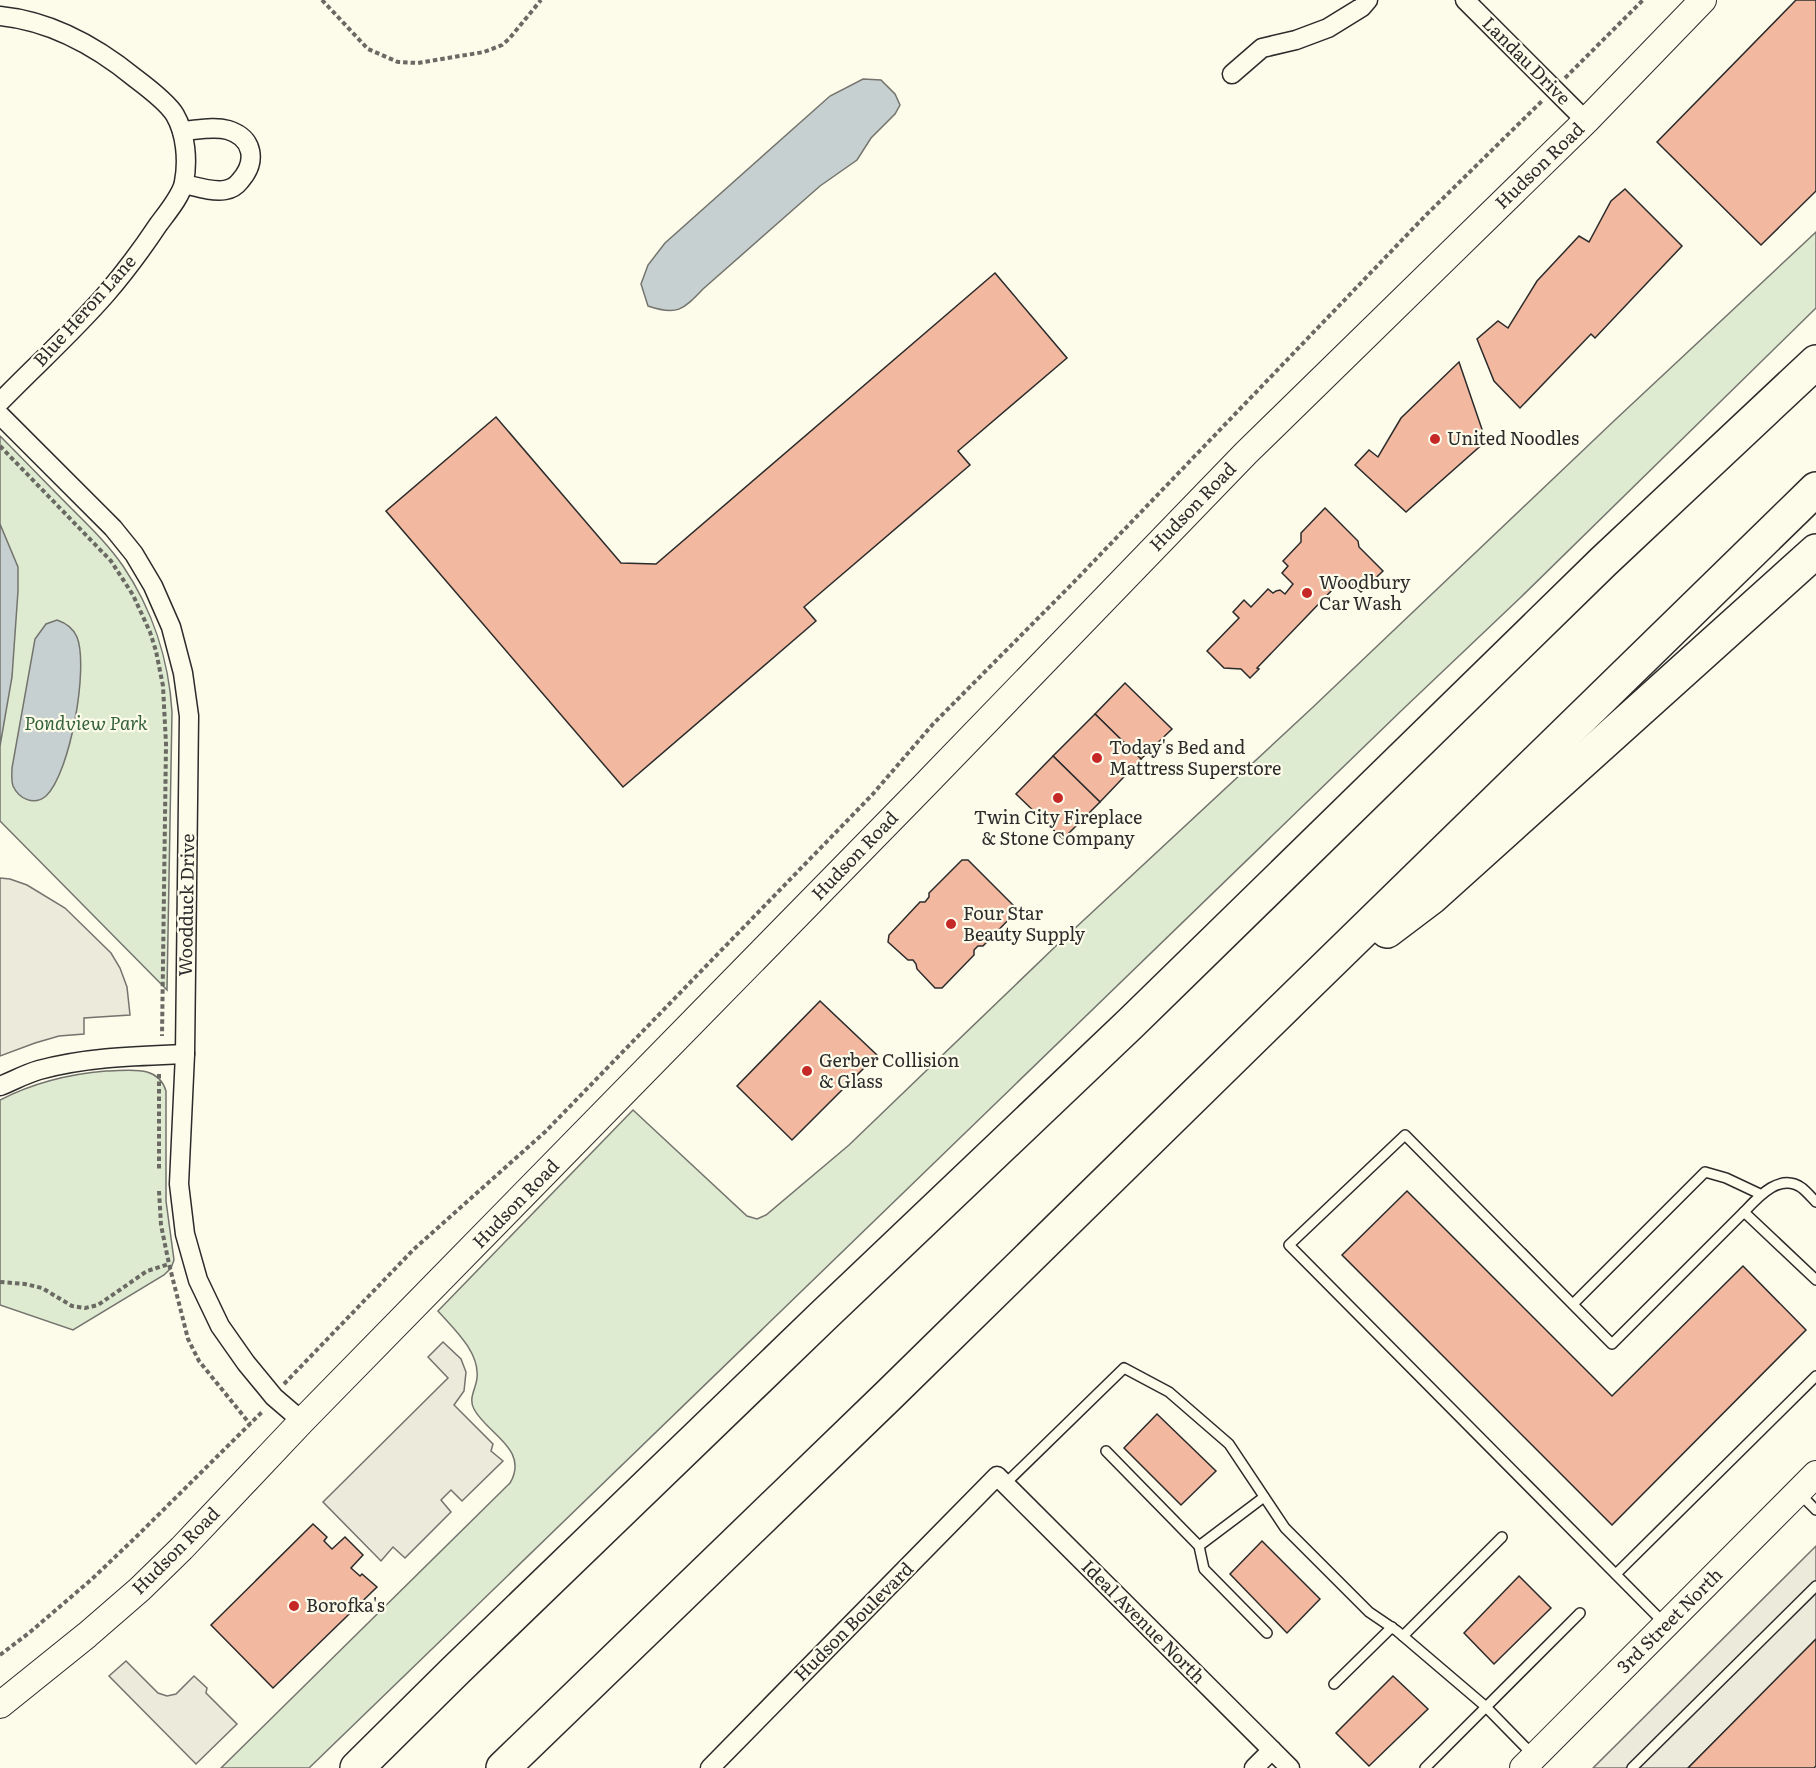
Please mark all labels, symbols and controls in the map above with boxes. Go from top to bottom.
street label: Landau Drive [1477,10,1577,110]
street label: Hudson Road [1488,115,1590,215]
street label: Blue Heron Lane [26,248,142,372]
place label: United Noodles [1447,424,1579,451]
marker: United Noodles [1428,432,1442,446]
street label: Hudson Road [1142,455,1242,557]
place label: Woodbury Car Wash [1319,568,1411,616]
marker: Woodbury Car Wash [1300,586,1314,600]
park label: Pondview Park [24,709,148,736]
place label: Today's Bed and Mattress Superstore [1109,733,1281,781]
marker: Today's Bed and Mattress Superstore [1090,751,1104,765]
marker: Twin City Fireplace & Stone Company [1051,791,1065,805]
place label: Twin City Fireplace & Stone Company [974,803,1142,851]
street label: Hudson Road [804,804,904,906]
street label: Woodduck Drive [171,833,200,977]
place label: Four Star Beauty Supply [963,899,1086,947]
marker: Four Star Beauty Supply [944,917,958,931]
place label: Gerber Collision & Glass [819,1046,959,1094]
marker: Gerber Collision & Glass [800,1064,814,1078]
street label: Hudson Road [465,1152,565,1254]
street label: Hudson Road [125,1500,225,1600]
street label: Ideal Avenue North [1076,1553,1212,1689]
street label: Hudson Boulevard [787,1555,919,1687]
street label: 3rd Street North [1610,1561,1728,1679]
place label: Borofka's [306,1591,385,1618]
marker: Borofka's [287,1599,301,1613]

